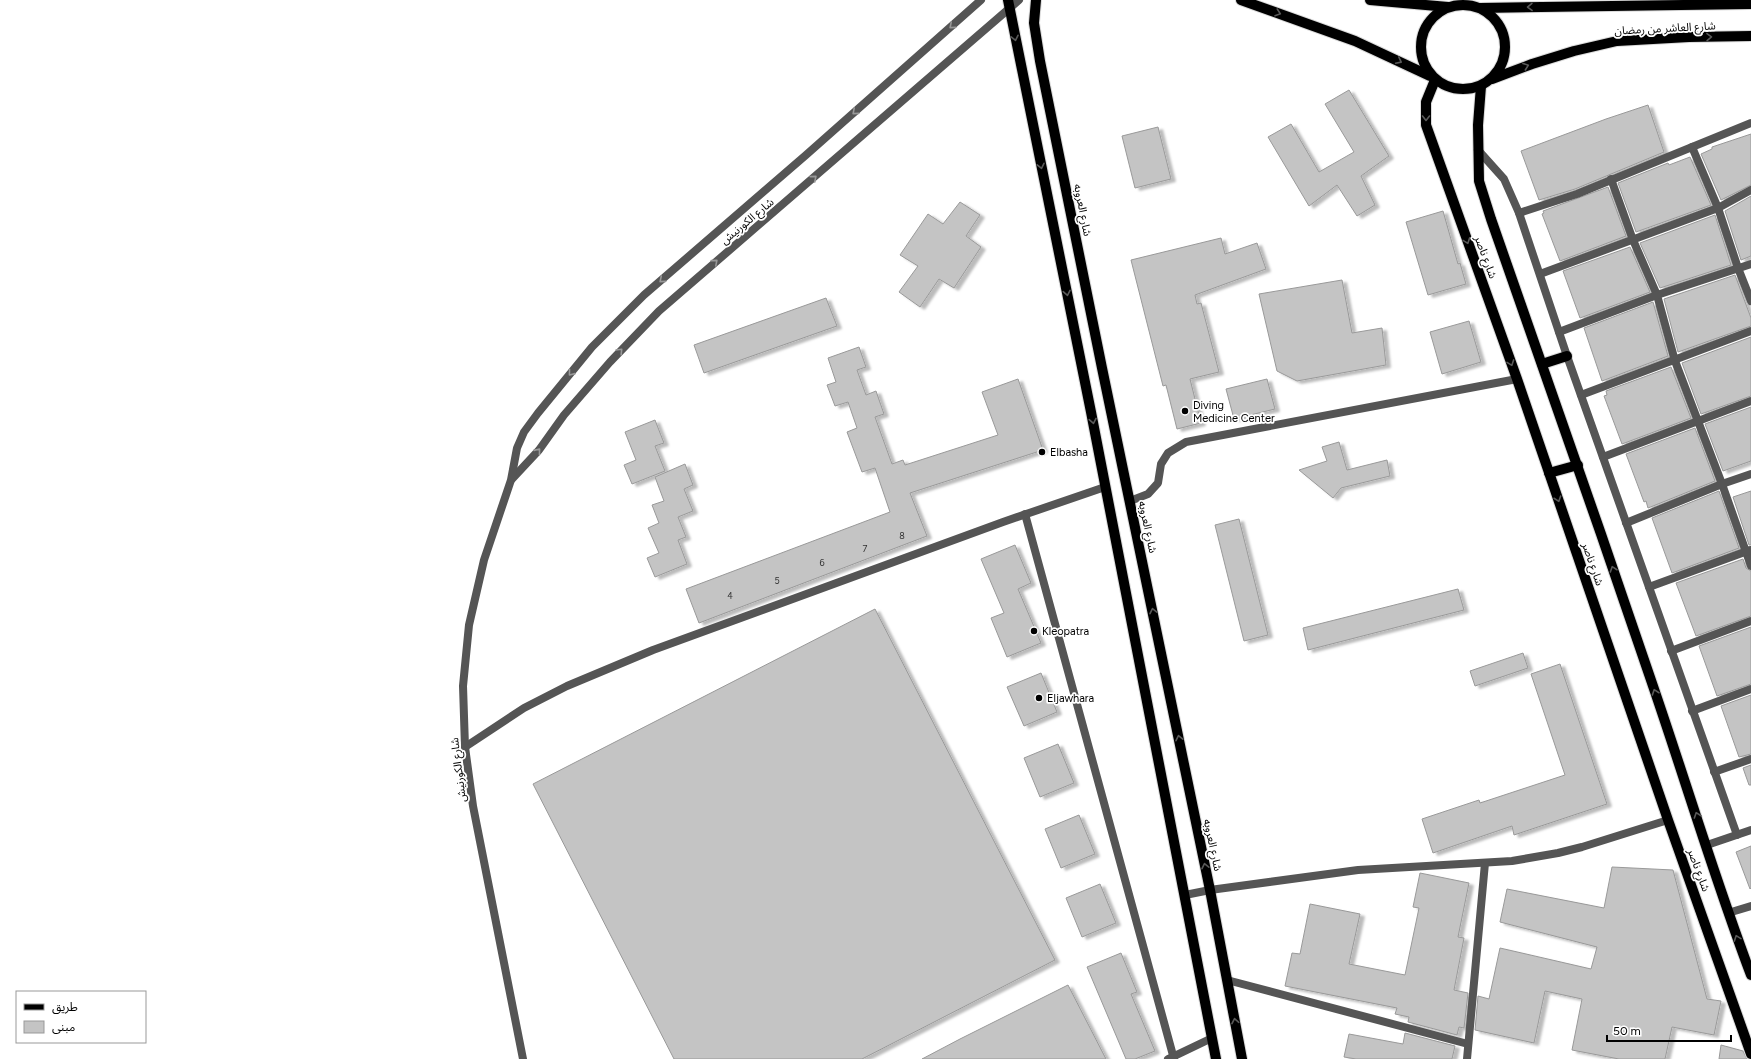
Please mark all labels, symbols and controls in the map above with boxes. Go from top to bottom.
one-way arrow [1527,3,1533,11]
one-way arrow [1274,8,1281,17]
street label: شارع العاشر من رمضان [1614,19,1716,39]
one-way arrow [949,21,957,28]
one-way arrow [1706,33,1712,41]
one-way arrow [1010,35,1019,41]
one-way arrow [1395,56,1402,63]
one-way arrow [1523,62,1530,71]
one-way arrow [852,107,860,115]
one-way arrow [1422,115,1430,121]
one-way arrow [1036,163,1045,169]
one-way arrow [809,175,817,183]
street label: شارع العروبه [1070,183,1094,238]
street label: شارع الكورنيش [718,195,777,248]
street label: شارع ناصر [1471,233,1499,281]
one-way arrow [1463,237,1471,244]
one-way arrow [710,260,718,267]
one-way arrow [659,275,666,282]
one-way arrow [1062,290,1070,296]
one-way arrow [615,348,623,356]
one-way arrow [1506,359,1515,366]
one-way arrow [568,368,575,375]
place label: Diving Medicine Center [1193,399,1275,425]
marker: Diving Medicine Center [1180,406,1190,416]
one-way arrow [1088,417,1096,424]
place label: Elbasha [1050,446,1088,459]
marker: Elbasha [1037,447,1047,457]
one-way arrow [533,449,540,456]
one-way arrow [1553,496,1561,503]
street label: شارع العروبه [1135,500,1159,555]
house number: 8 [899,530,905,541]
street label: شارع ناصر [1578,540,1606,588]
house number: 7 [863,543,868,554]
house number: 6 [819,557,825,568]
one-way arrow [1609,565,1618,572]
house number: 5 [774,575,780,586]
house number: 4 [727,590,733,601]
one-way arrow [1149,608,1157,614]
place label: Kleopatra [1042,625,1089,638]
marker: Kleopatra [1029,626,1039,636]
one-way arrow [1651,688,1660,695]
place label: Eljawhara [1047,692,1094,705]
marker: Eljawhara [1034,693,1044,703]
one-way arrow [1175,735,1183,741]
street label: شارع الكورنيش [448,736,470,803]
one-way arrow [1693,811,1701,818]
street label: شارع العروبه [1200,818,1224,873]
street label: شارع ناصر [1684,846,1712,894]
one-way arrow [1201,862,1209,869]
one-way arrow [1734,935,1742,942]
legend [16,991,146,1043]
text: طريق [52,1000,78,1015]
scale bar [1607,1017,1731,1043]
one-way arrow [1231,1018,1239,1024]
text: مبنى [52,1020,75,1034]
text: 50 m [1613,1024,1641,1038]

